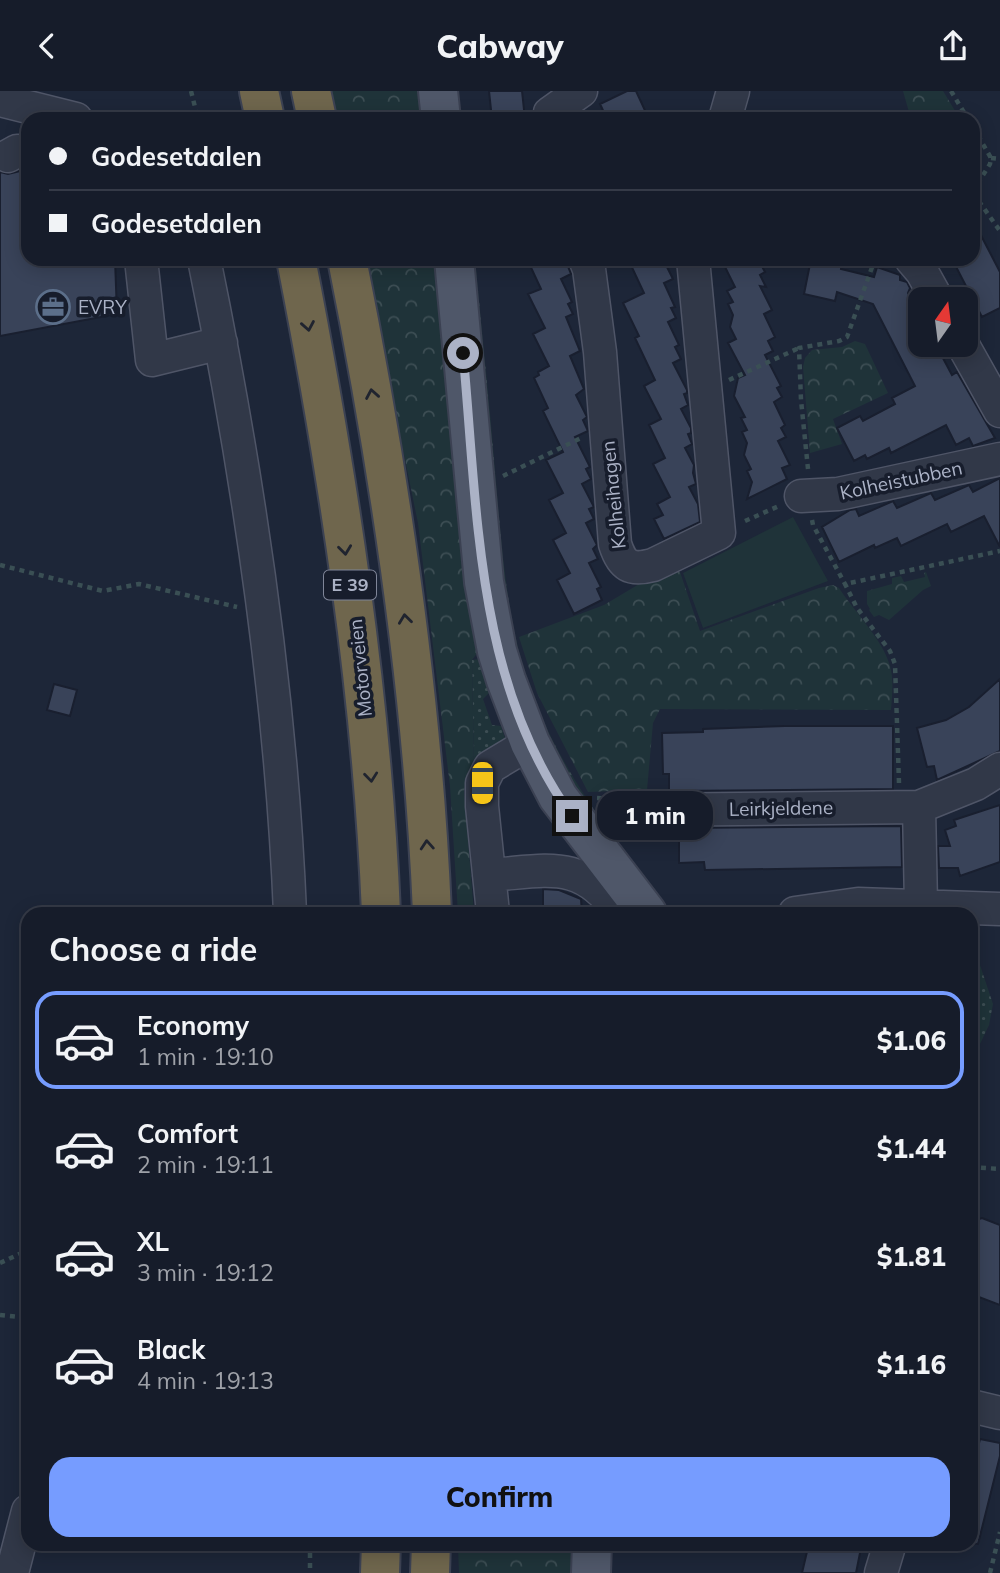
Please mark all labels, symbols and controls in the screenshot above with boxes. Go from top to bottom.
text: Cabway [436,26,564,66]
icon: back [28,27,66,65]
icon: share [934,27,972,65]
text: Godesetdalen [91,140,262,173]
text: Godesetdalen [91,207,262,240]
north arrow [908,287,978,357]
map controls [908,287,978,357]
office icon: EVRY [34,288,72,326]
place label: EVRY [78,295,127,319]
one-way arrow [300,320,315,332]
route start [447,337,479,369]
one-way arrow [365,388,380,400]
street label: Kolheihagen [595,440,631,550]
street label: Kolheistubben [838,455,964,505]
one-way arrow [338,545,353,556]
road number: E 39 [324,571,376,599]
one-way arrow [398,613,413,625]
street label: Motorveien [343,618,377,718]
car [472,762,493,804]
one-way arrow [363,771,378,782]
callout: 1 min [596,791,712,841]
street label: Leirkjeldene [729,795,833,821]
route end [556,800,588,832]
text: 1 min [624,801,686,830]
one-way arrow [420,840,435,851]
text: Choose a ride [49,929,257,969]
icon: car [53,1009,116,1072]
text: Economy [137,1009,249,1042]
text: $1.06 [877,1024,946,1057]
text: 1 min · 19:10 [137,1042,274,1071]
icon: car [53,1117,116,1180]
text: Comfort [137,1117,238,1150]
text: $1.44 [877,1132,946,1165]
text: 2 min · 19:11 [137,1150,274,1179]
icon: car [53,1225,116,1288]
text: XL [137,1225,169,1258]
text: $1.81 [877,1240,946,1273]
text: 3 min · 19:12 [137,1258,274,1287]
icon: car [53,1333,116,1396]
text: Black [137,1333,205,1366]
text: $1.16 [877,1348,946,1381]
text: 4 min · 19:13 [137,1366,274,1395]
button: Confirm [49,1457,950,1537]

